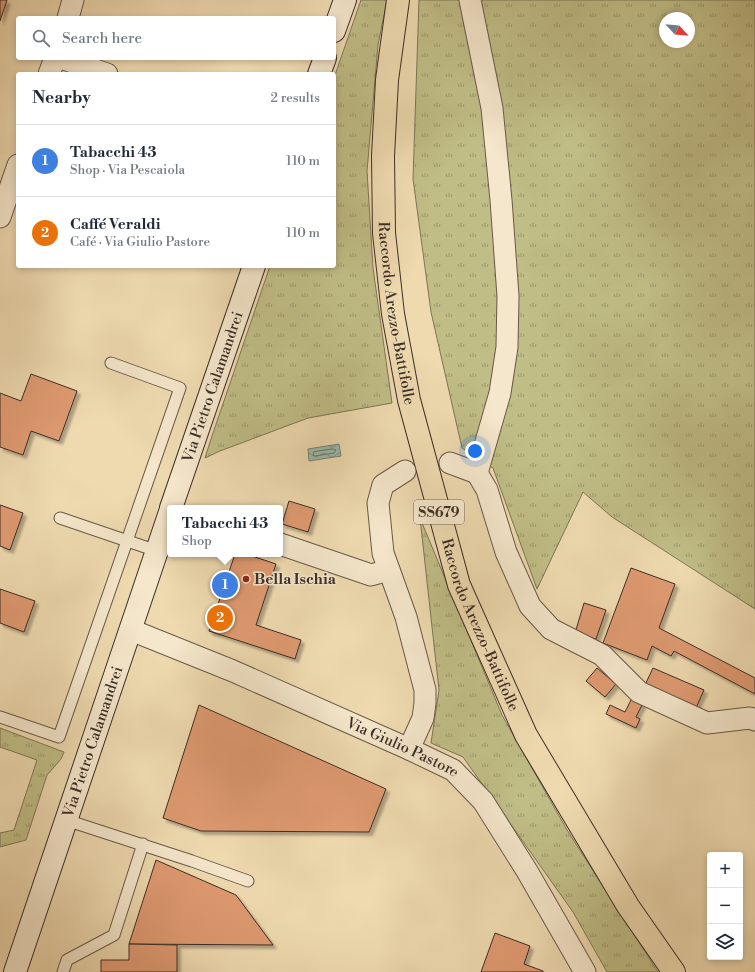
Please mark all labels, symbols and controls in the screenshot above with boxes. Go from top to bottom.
north arrow [659,12,695,48]
search box [16,16,336,60]
icon: search [30,27,52,49]
text: Search here [62,29,142,48]
text: Nearby [32,87,91,109]
text: 2 results [271,90,320,106]
text: Tabacchi 43 [70,143,157,162]
text: 1 [42,153,48,169]
text: 110 m [286,153,320,169]
text: Shop · Via Pescaiola [70,162,185,178]
text: Caffé Veraldi [70,215,161,234]
street label: Raccordo Arezzo-Battifolle [374,221,419,407]
text: 2 [41,225,49,241]
text: 110 m [286,225,320,241]
text: Café · Via Giulio Pastore [70,234,210,250]
street label: Via Pietro Calamandrei [178,309,248,466]
your location [465,441,485,461]
road number: SS679 [414,500,464,524]
popup [167,505,283,557]
text: Tabacchi 43 [182,514,268,533]
text: Shop [182,533,212,549]
street label: Raccordo Arezzo-Battifolle [437,536,523,714]
pin: 1 [212,570,238,600]
place label: Bella Ischia [254,570,337,589]
marker: Bella Ischia [241,574,251,584]
pin: 2 [207,603,233,633]
street label: Via Pietro Calamandrei [58,664,127,821]
street label: Via Giulio Pastore [342,713,464,781]
map controls [707,852,743,960]
button: + [707,852,743,888]
button: − [707,888,743,924]
button: layers [707,924,743,960]

